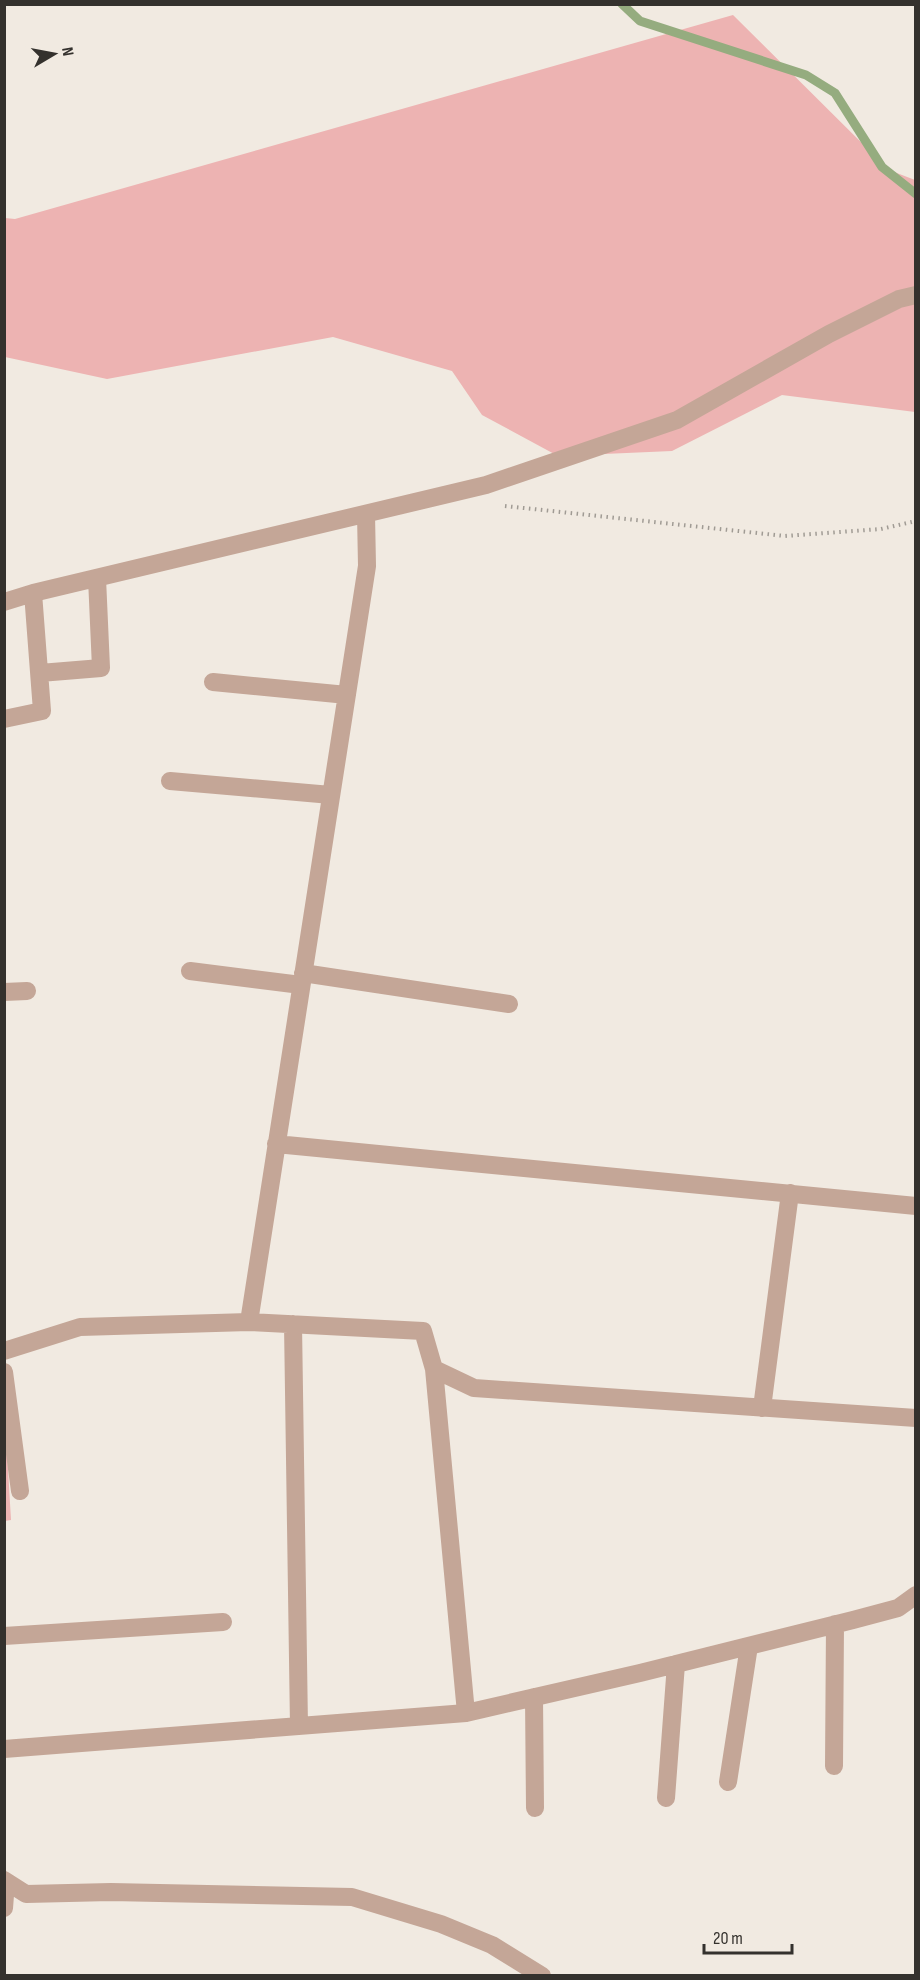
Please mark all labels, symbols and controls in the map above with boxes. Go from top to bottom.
north arrow [24,24,84,84]
text: N [57,46,77,58]
scale bar [704,1917,792,1955]
text: 20 m [713,1928,743,1949]

